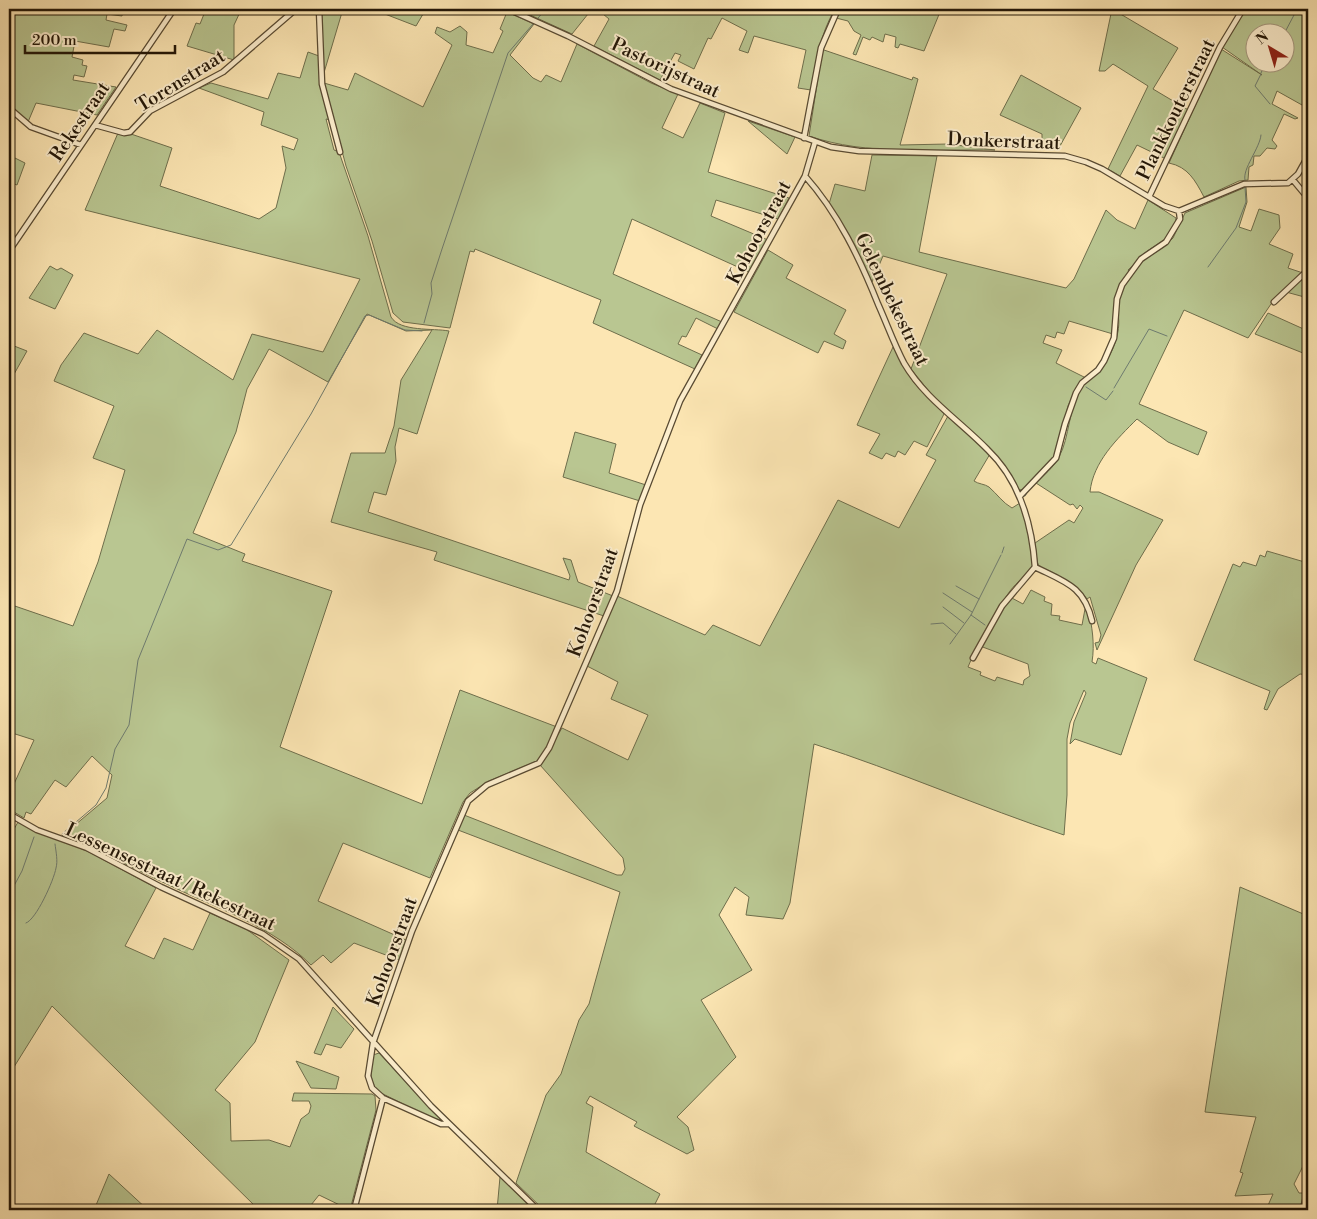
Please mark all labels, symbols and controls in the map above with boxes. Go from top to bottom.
scale bar [25,22,175,54]
north arrow [1244,22,1294,72]
text: N [1253,28,1273,49]
text: 200 m [32,31,77,50]
street label: Pastorijstraat [607,32,724,104]
street label: Plankkouterstraat [1131,35,1221,184]
street label: Torenstraat [132,44,230,118]
street label: Rekestraat [44,77,115,166]
street label: Donkerstraat [947,127,1061,155]
street label: Kohoorstraat [721,176,796,289]
street label: Gelembekestraat [850,229,935,370]
street label: Kohoorstraat [562,544,624,660]
street label: Lessensestraat / Rekestraat [61,818,280,936]
street label: Kohoorstraat [361,893,423,1009]

